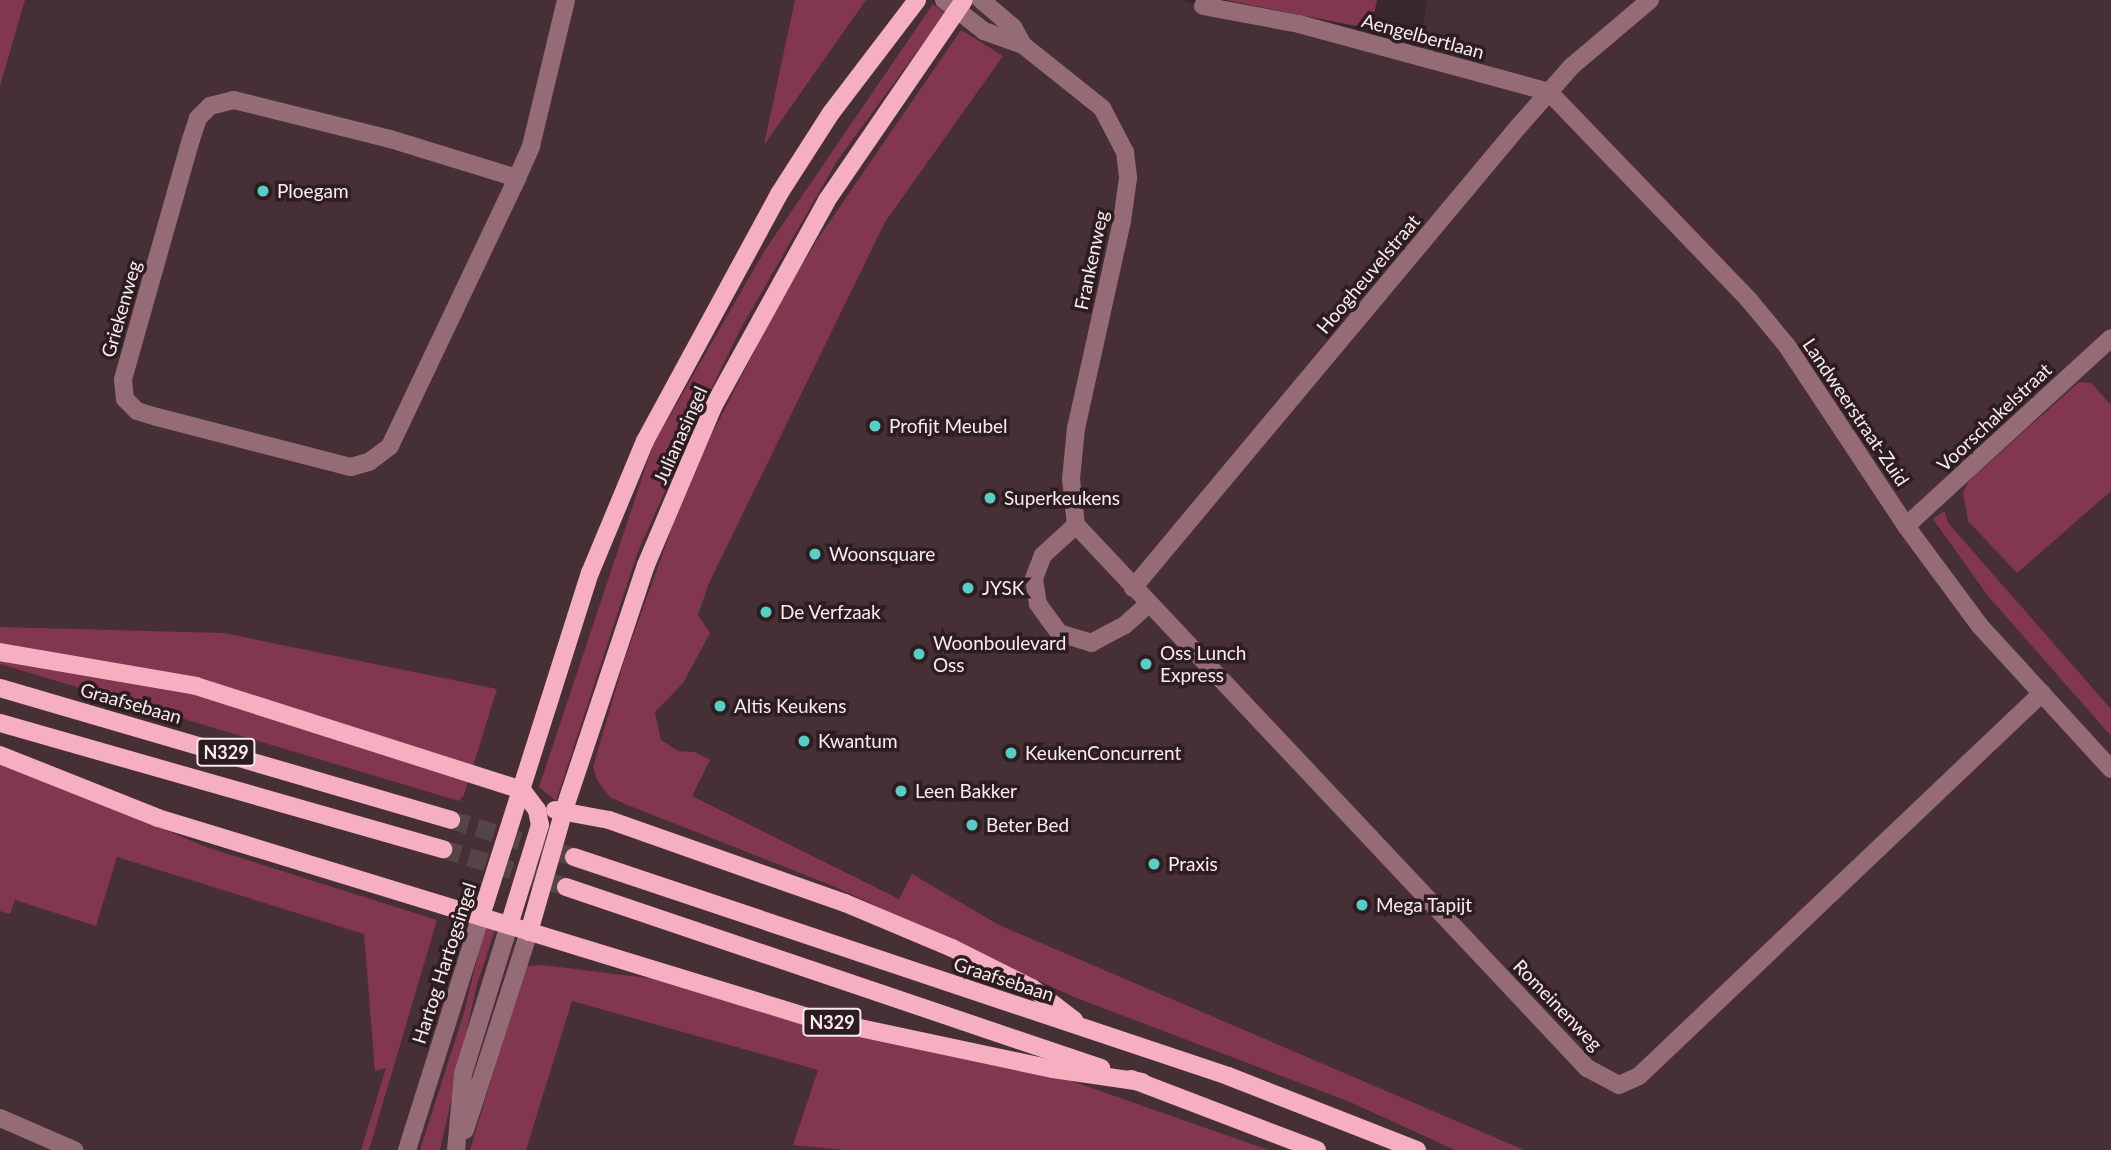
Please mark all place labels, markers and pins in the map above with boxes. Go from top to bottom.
place label: Ploegam [277,180,349,202]
marker: Ploegam [255,183,271,199]
place label: Profijt Meubel [889,415,1008,437]
marker: Profijt Meubel [867,418,883,434]
place label: Superkeukens [1004,487,1120,509]
marker: Superkeukens [982,490,998,506]
place label: Woonsquare [829,543,935,565]
marker: Woonsquare [807,546,823,562]
place label: JYSK [982,577,1024,599]
marker: JYSK [960,580,976,596]
place label: De Verfzaak [780,601,881,623]
marker: De Verfzaak [758,604,774,620]
place label: Woonboulevard Oss [933,632,1066,676]
place label: Oss Lunch Express [1160,642,1246,686]
marker: Woonboulevard Oss [911,646,927,662]
marker: Oss Lunch Express [1138,656,1154,672]
place label: Altis Keukens [734,695,847,717]
marker: Altis Keukens [712,698,728,714]
place label: Kwantum [818,730,898,752]
marker: Kwantum [796,733,812,749]
place label: KeukenConcurrent [1025,742,1181,764]
marker: KeukenConcurrent [1003,745,1019,761]
place label: Leen Bakker [915,780,1017,802]
marker: Leen Bakker [893,783,909,799]
place label: Beter Bed [986,814,1069,836]
marker: Beter Bed [964,817,980,833]
place label: Praxis [1168,853,1218,875]
marker: Praxis [1146,856,1162,872]
place label: Mega Tapijt [1376,894,1473,916]
marker: Mega Tapijt [1354,897,1370,913]

